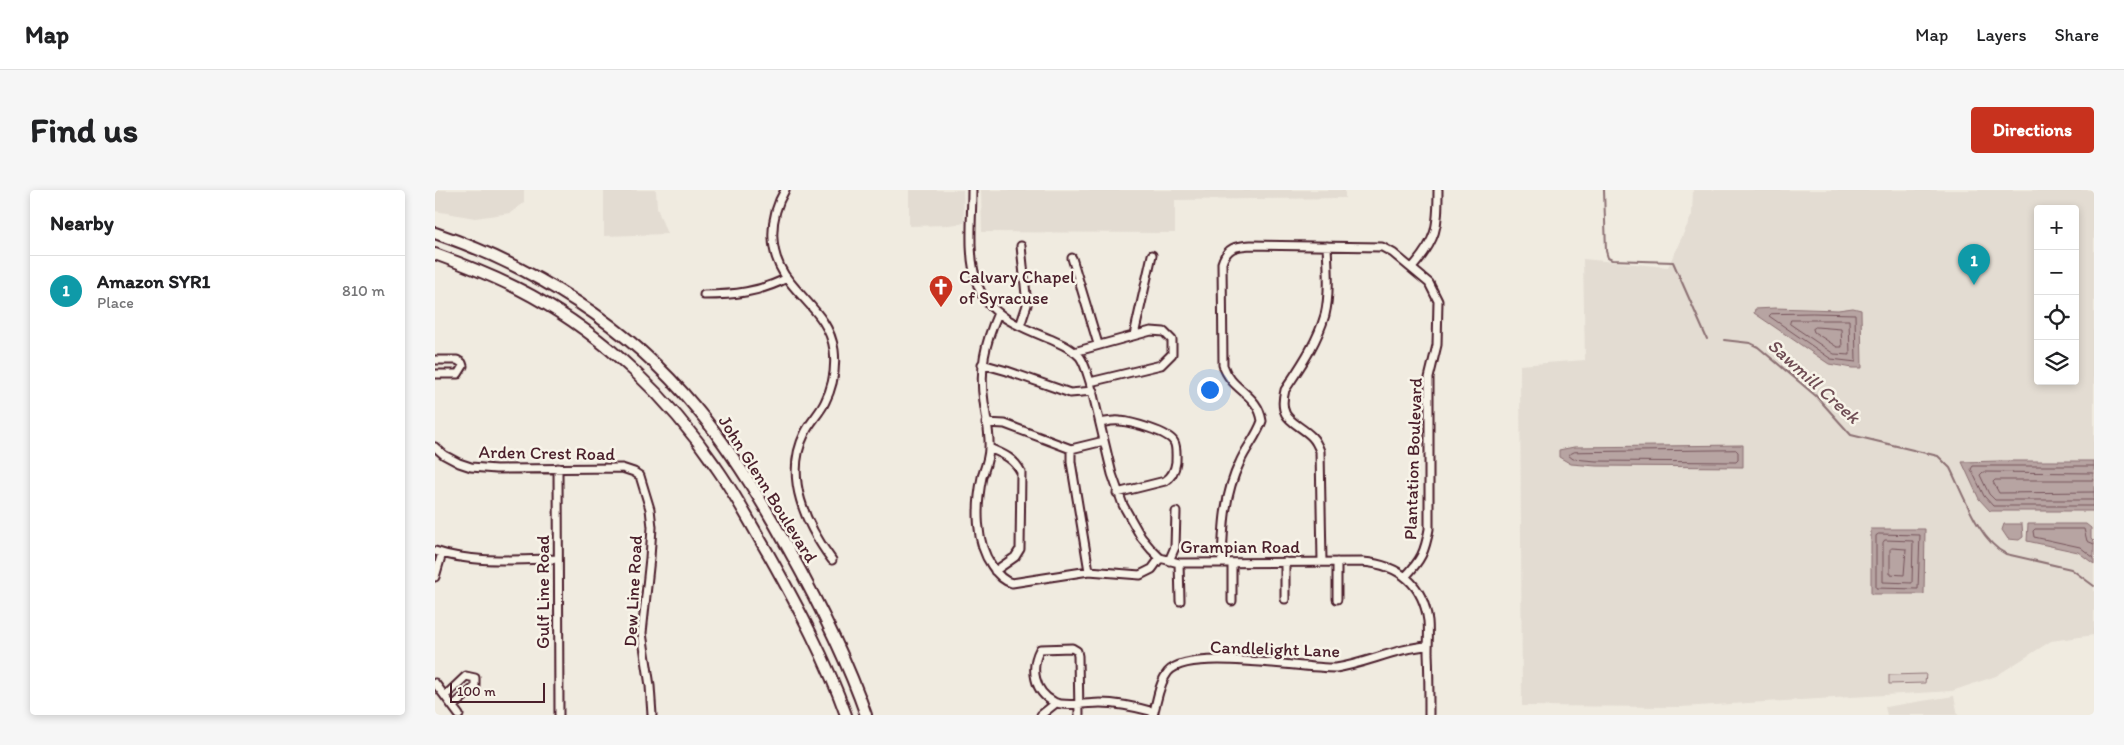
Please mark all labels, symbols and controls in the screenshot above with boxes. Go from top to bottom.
text: Map [25,20,69,49]
text: Map [1915,24,1948,46]
text: Layers [1976,24,2026,46]
text: Share [2054,24,2099,46]
button: Directions [1971,107,2094,153]
text: Find us [30,109,138,151]
map controls [2034,205,2079,385]
button: + [2034,205,2079,250]
text: Nearby [50,210,114,235]
pin: 1 [1958,244,1990,285]
button: − [2034,250,2079,295]
place label: Calvary Chapel of Syracuse [959,266,1075,309]
text: Amazon SYR1 [97,270,210,293]
church icon: Calvary Chapel of Syracuse [928,274,954,308]
text: 1 [62,281,70,300]
text: 810 m [342,281,385,300]
text: Place [97,293,134,312]
button: locate [2034,295,2079,340]
water label: Sawmill Creek [1763,334,1866,429]
button: layers [2034,340,2079,385]
your location [1197,377,1223,403]
street label: Plantation Boulevard [1399,377,1427,541]
street label: John Glenn Boulevard [714,411,822,567]
street label: Arden Crest Road [478,441,616,465]
street label: Dew Line Road [619,534,647,647]
street label: Gulf Line Road [532,535,554,649]
street label: Grampian Road [1180,536,1300,558]
street label: Candlelight Lane [1210,636,1340,662]
scale bar [450,680,545,703]
text: 100 m [457,683,496,700]

